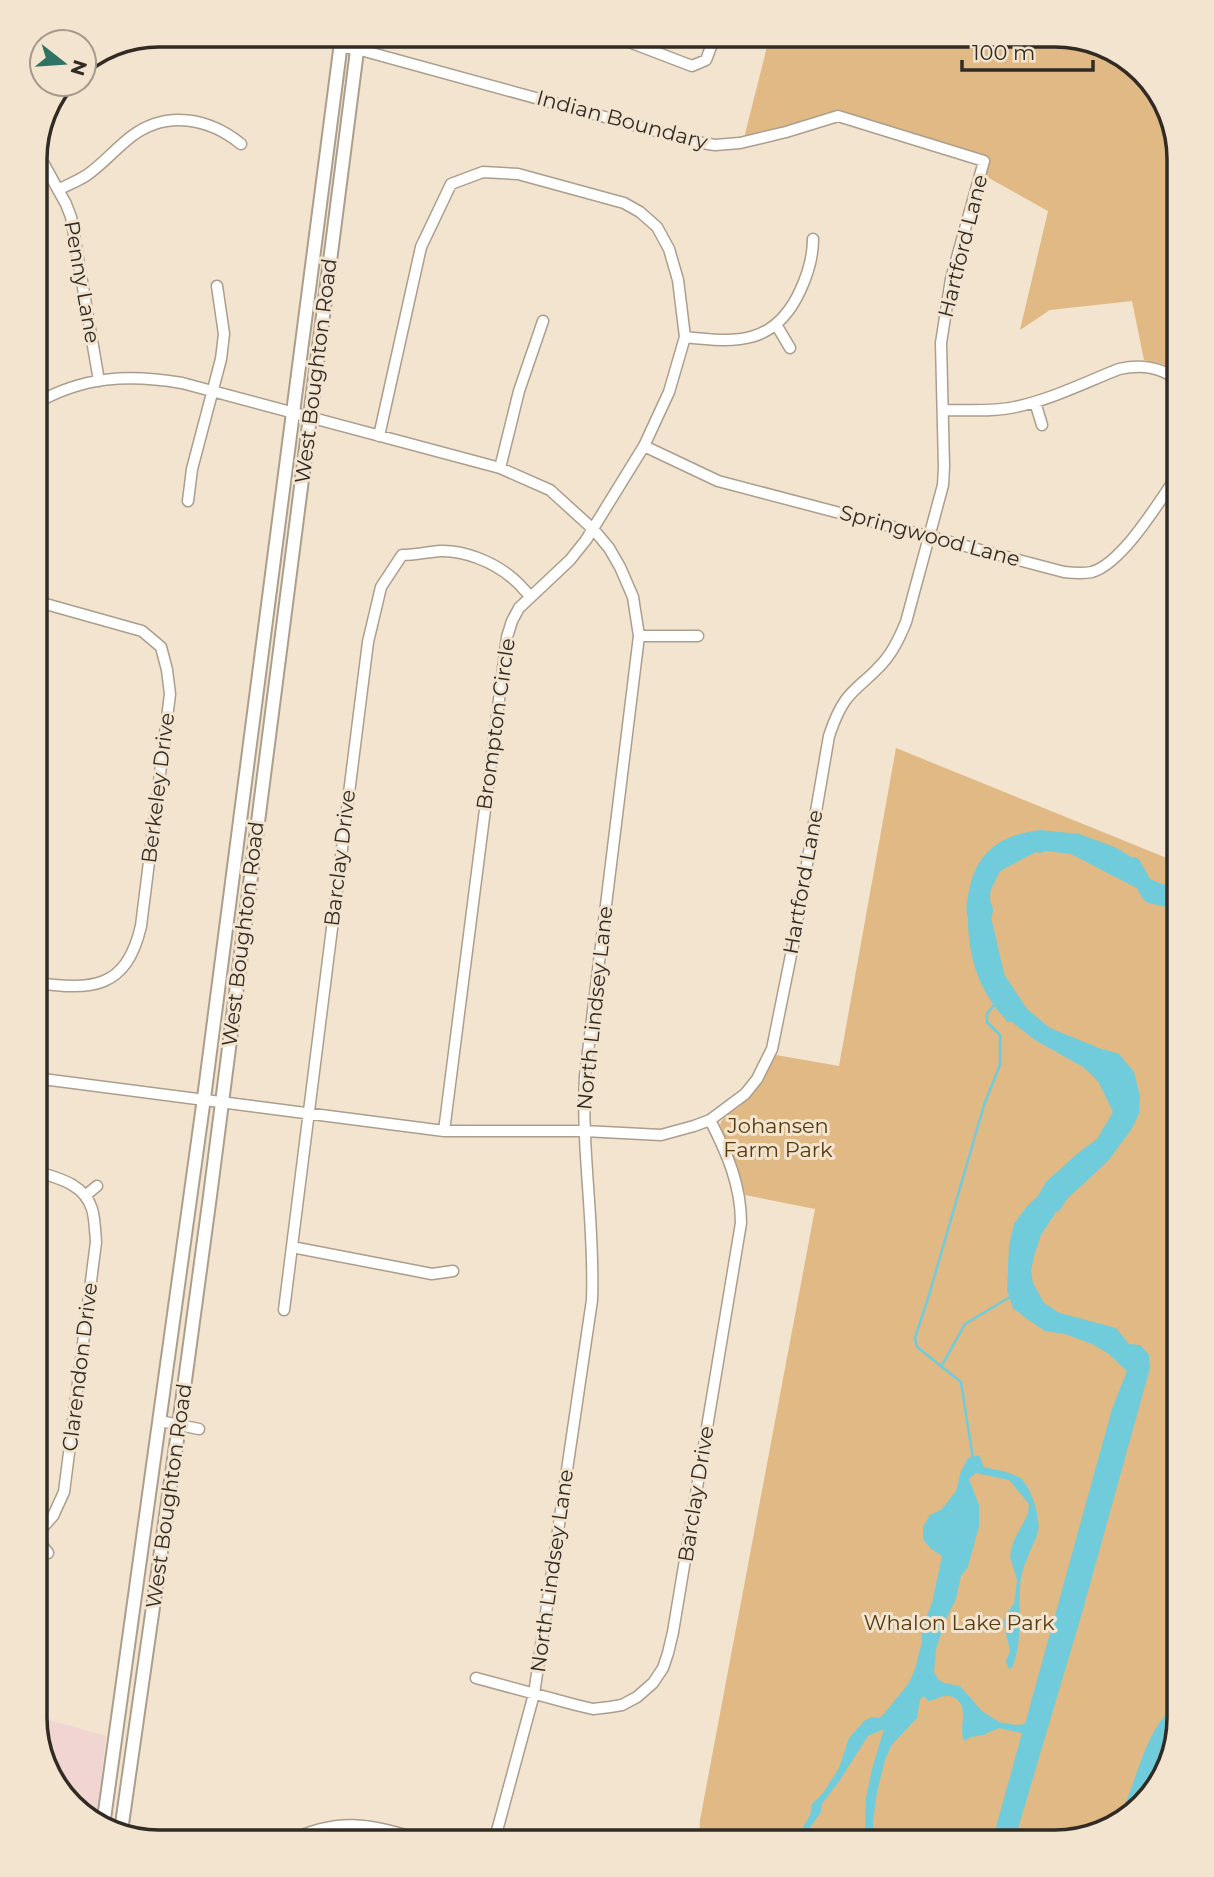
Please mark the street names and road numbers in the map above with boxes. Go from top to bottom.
street label: Indian Boundary [534,85,711,155]
street label: Hartford Lane [933,172,992,320]
street label: Penny Lane [59,219,106,345]
street label: West Boughton Road [289,257,342,485]
street label: Springwood Lane [837,499,1023,572]
street label: Brompton Circle [471,636,520,812]
street label: Berkeley Drive [136,711,179,865]
street label: Barclay Drive [319,788,360,928]
street label: Hartford Lane [777,808,828,956]
street label: West Boughton Road [216,820,269,1048]
street label: North Lindsey Lane [571,905,618,1111]
street label: Clarendon Drive [57,1281,102,1453]
street label: West Boughton Road [140,1382,197,1610]
street label: Barclay Drive [672,1424,719,1564]
street label: North Lindsey Lane [525,1468,578,1674]

